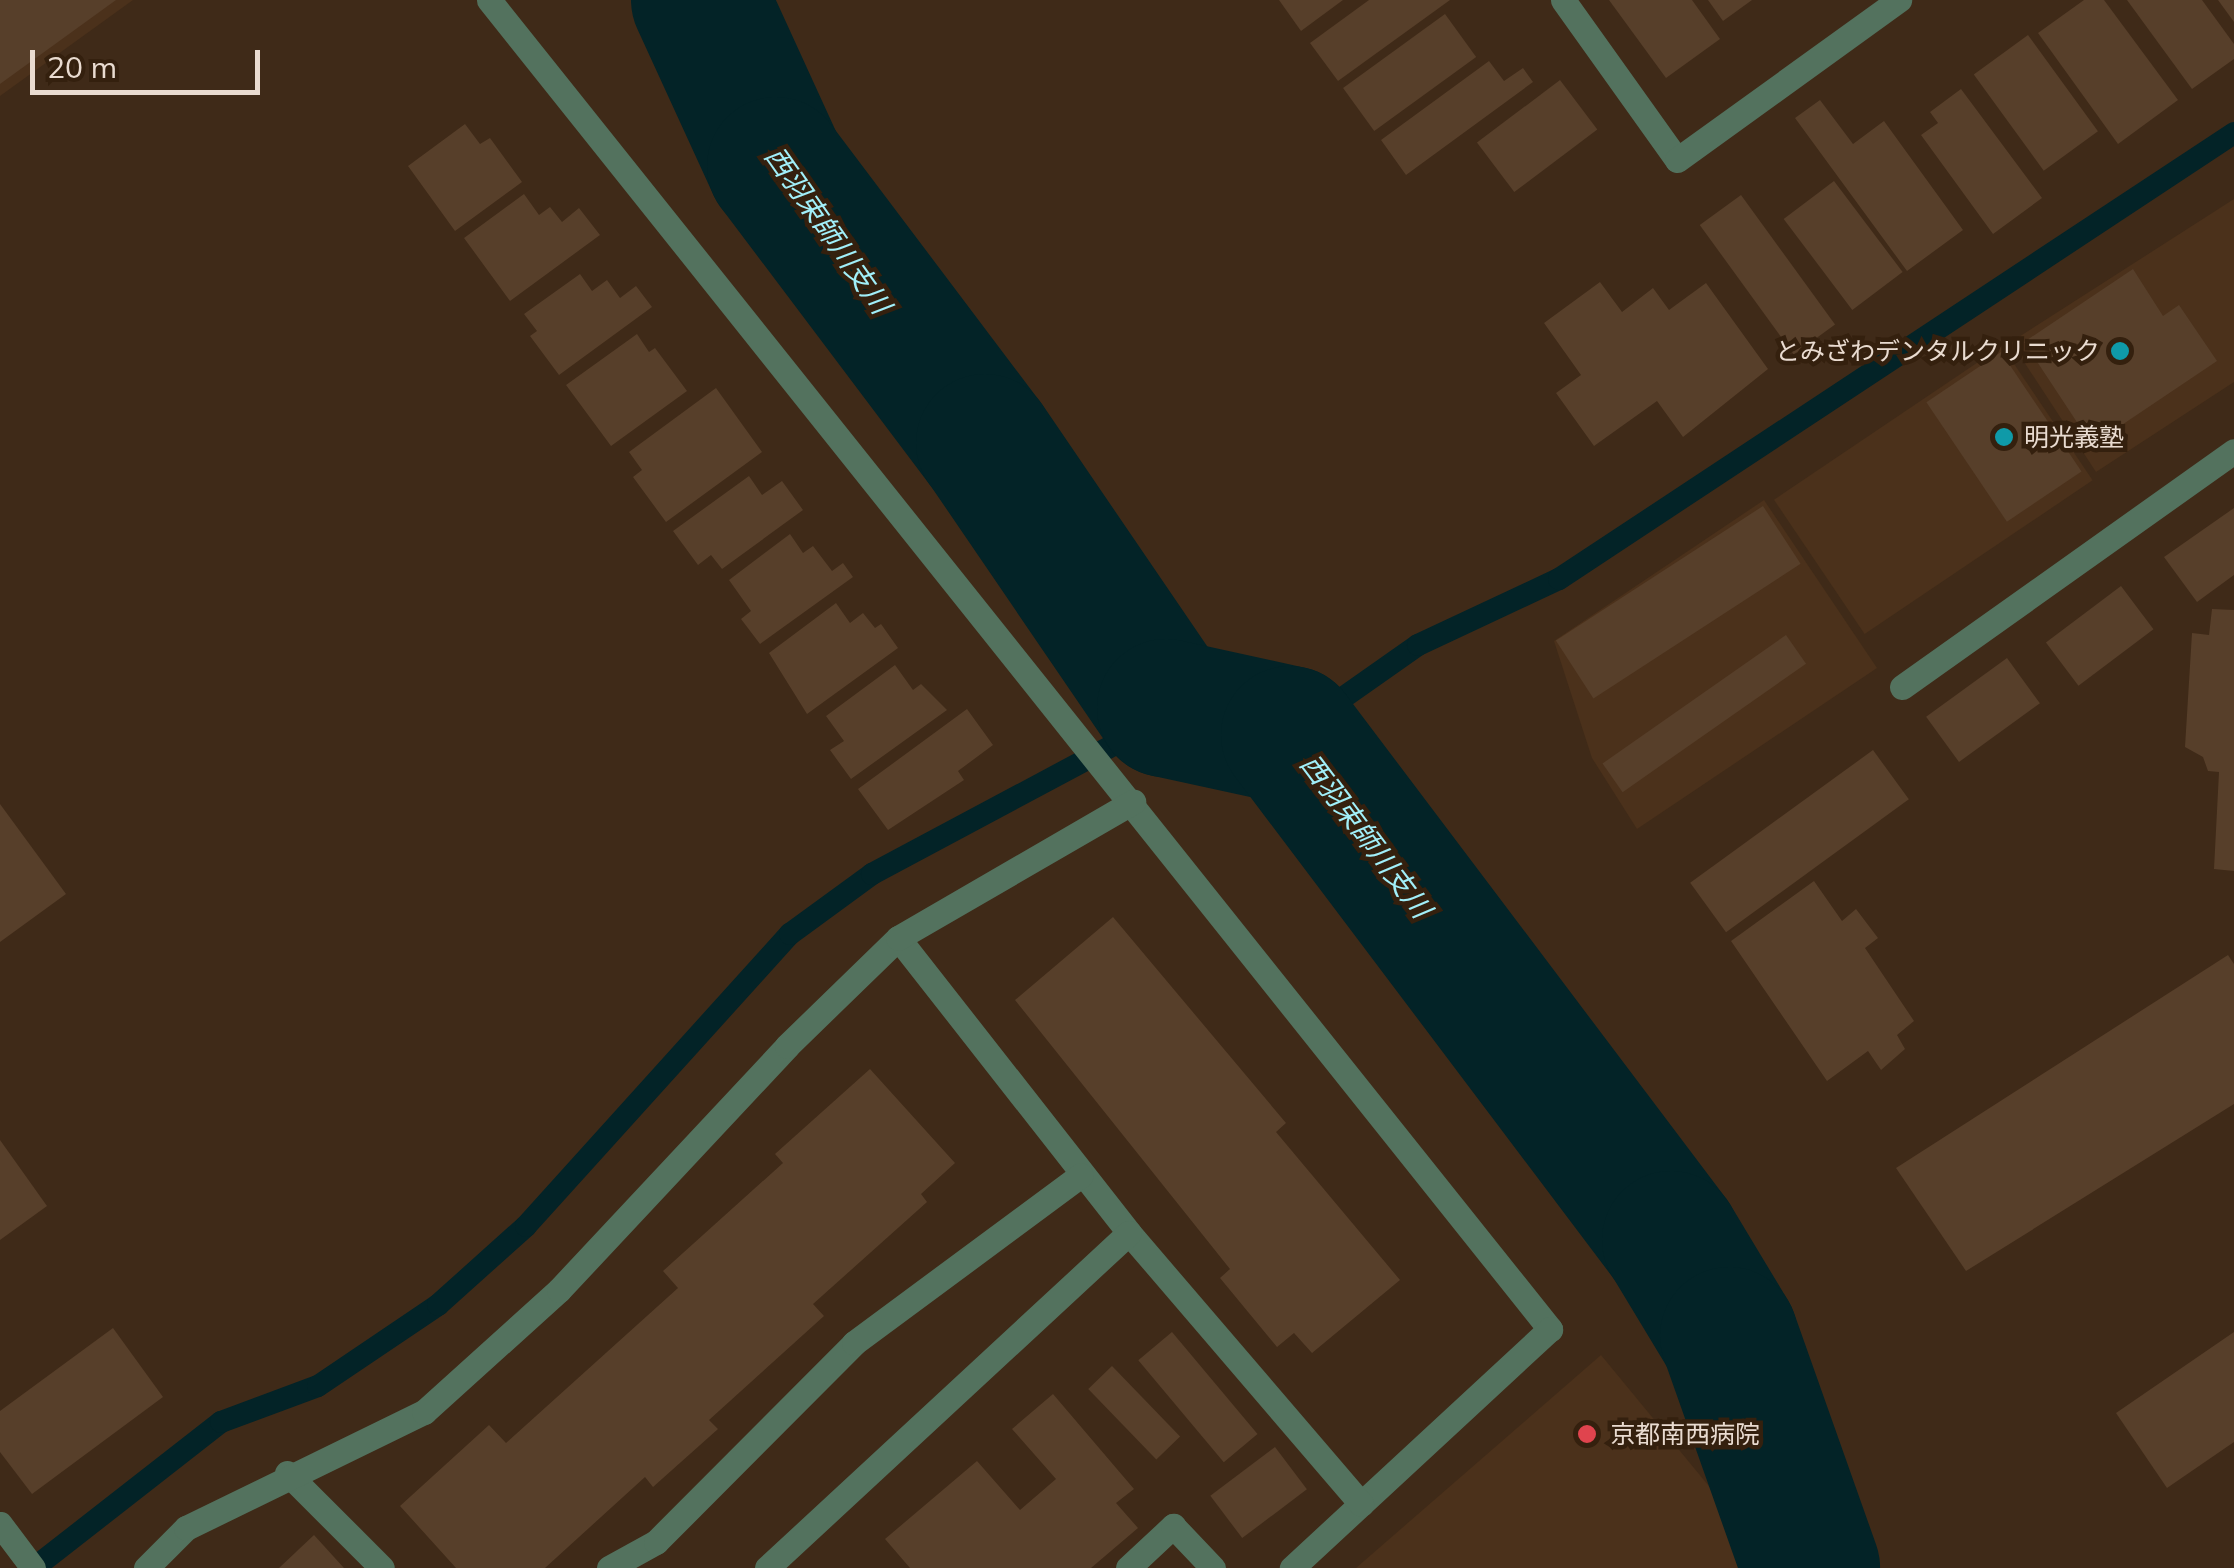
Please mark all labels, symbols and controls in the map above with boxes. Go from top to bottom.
scale bar [35,30,265,92]
text: 20 m [47,48,117,86]
water label: 西羽束師川支川 [758,140,898,320]
place label: とみざわデンタルクリニック [1775,336,2100,366]
marker: とみざわデンタルクリニック [2109,340,2131,362]
place label: 明光義塾 [2024,422,2124,452]
marker: 明光義塾 [1993,426,2015,448]
water label: 西羽束師川支川 [1294,748,1438,924]
place label: 京都南西病院 [1610,1419,1760,1449]
marker: 京都南西病院 [1574,1421,1600,1447]

